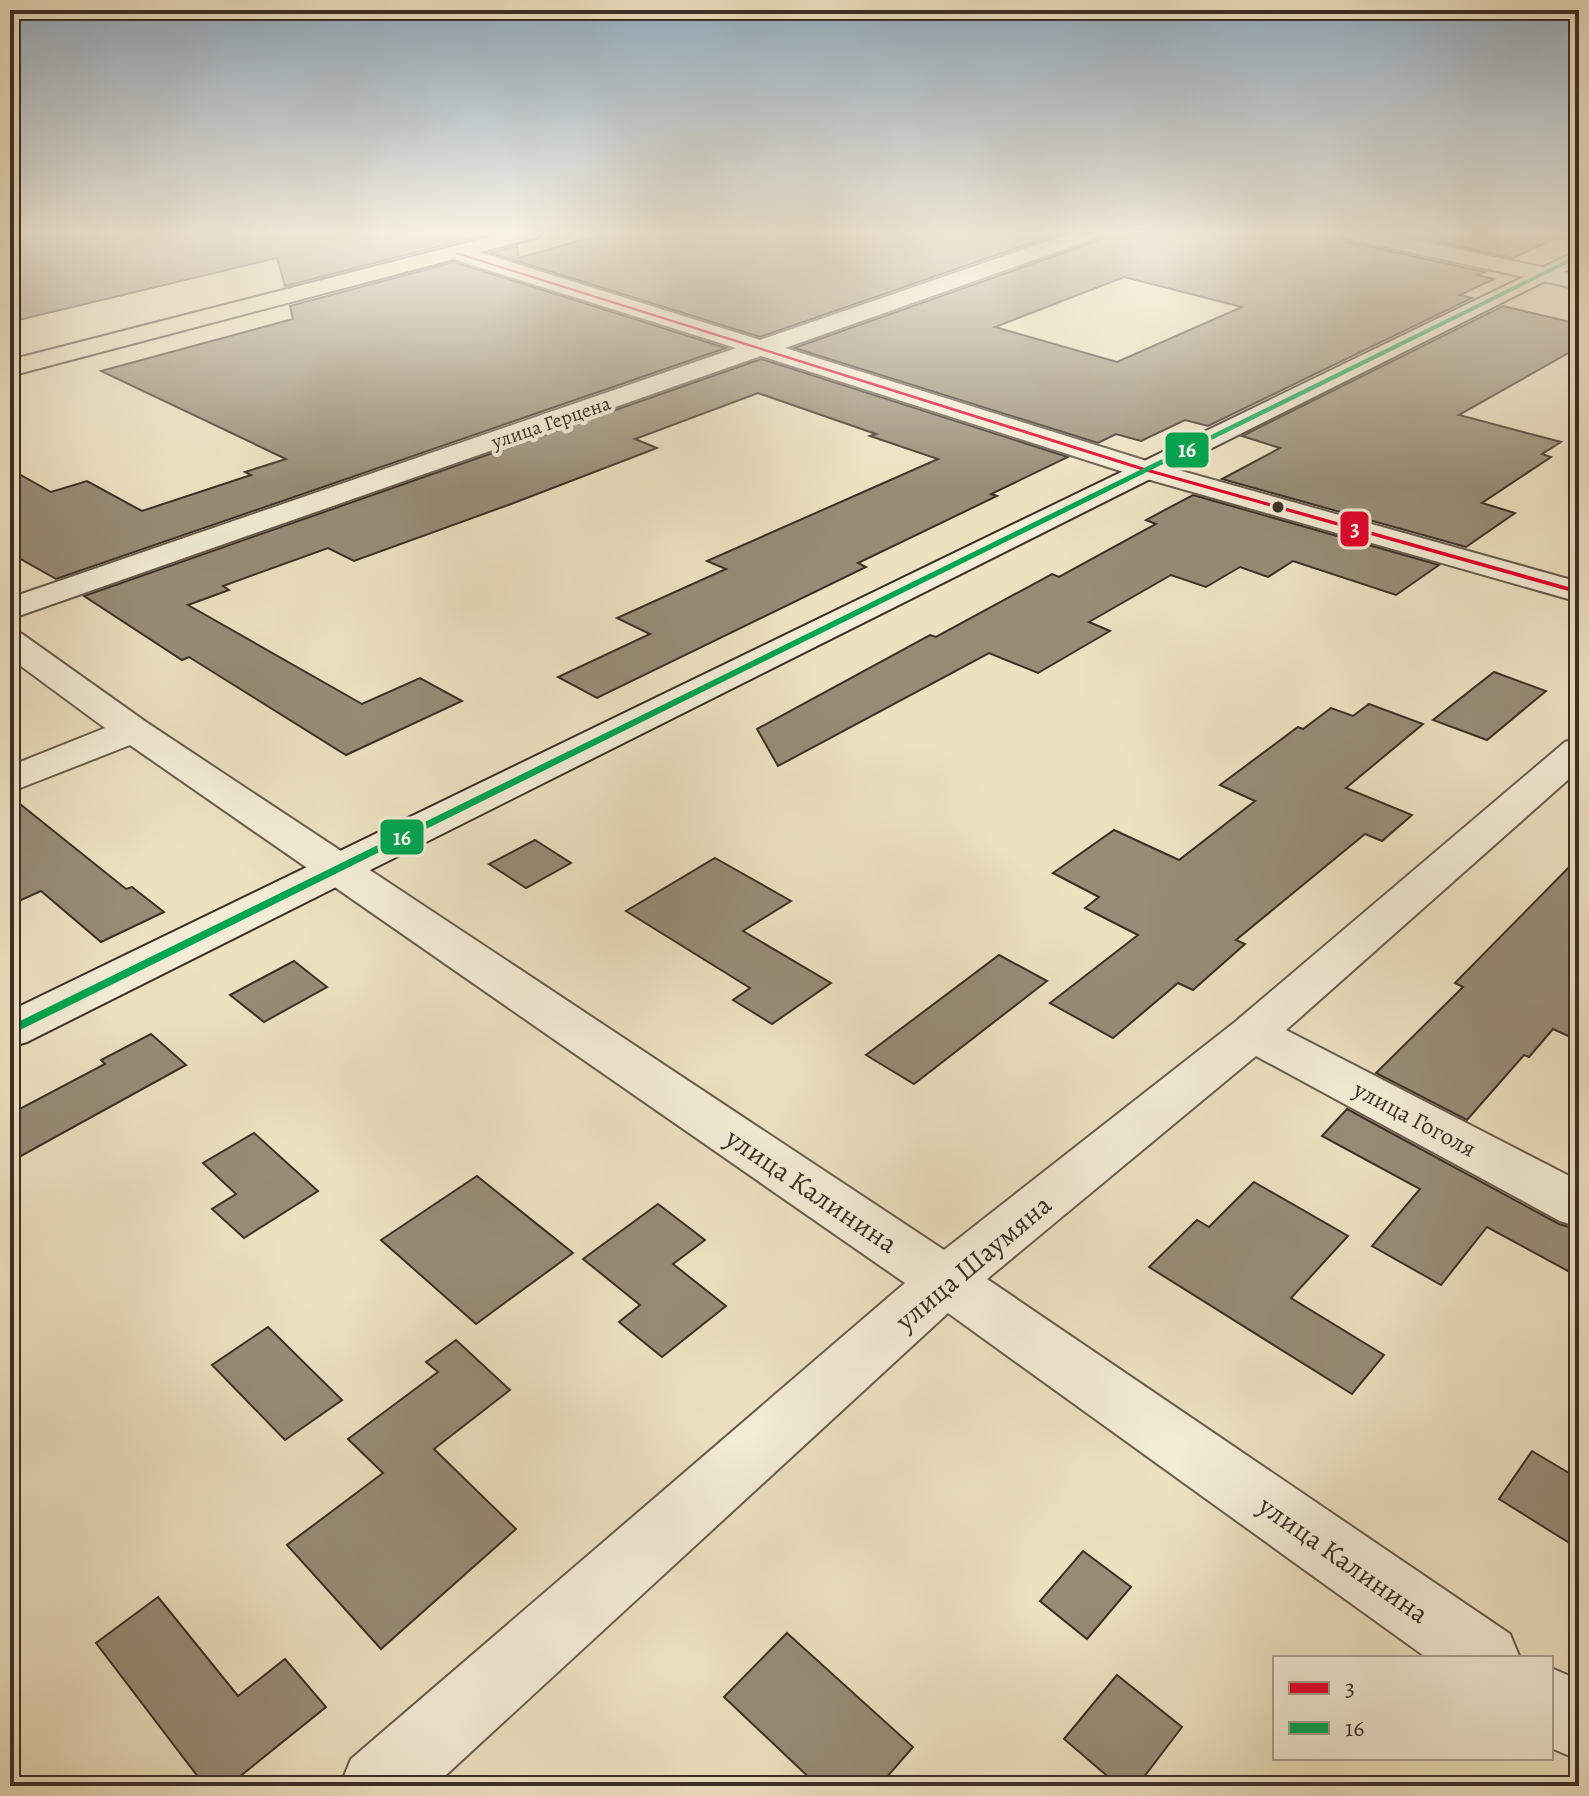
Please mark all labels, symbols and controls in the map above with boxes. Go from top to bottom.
street label: улица Герцена [487,389,615,456]
line badge: 16 [1164,431,1210,469]
text: 16 [1178,435,1196,465]
unlabelled marker [1270,499,1286,515]
line badge: 3 [1339,510,1370,548]
text: 3 [1350,514,1360,544]
line badge: 16 [379,818,425,856]
text: 16 [393,823,411,853]
street label: улица Гоголя [1347,1073,1482,1165]
street label: улица Калинина [717,1119,905,1262]
street label: улица Шаумяна [887,1186,1060,1340]
street label: улица Калинина [1250,1486,1436,1633]
legend [1273,1656,1553,1760]
text: 3 [1345,1672,1355,1704]
text: 16 [1345,1712,1364,1744]

